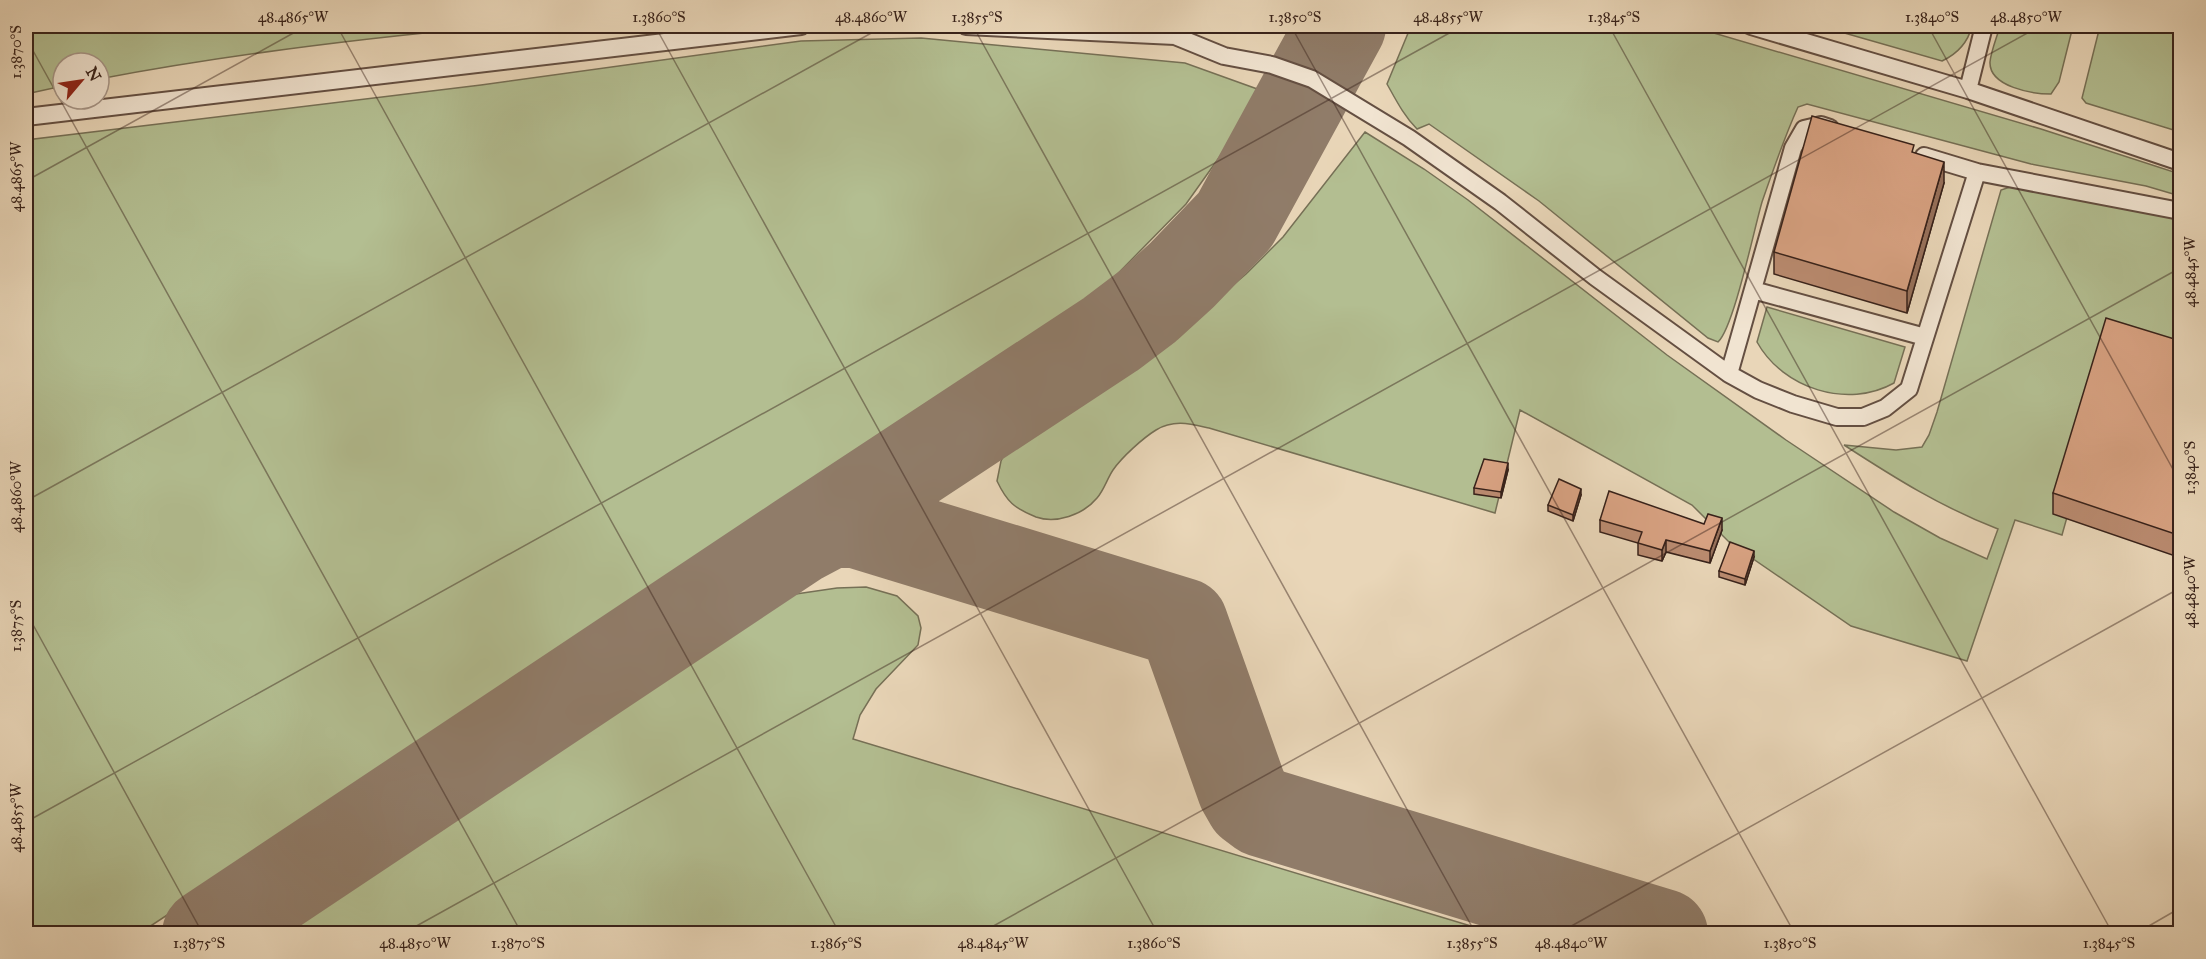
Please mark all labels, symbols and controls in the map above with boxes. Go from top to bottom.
text: 48.4865°W [258,8,329,26]
text: 1.3860°S [632,8,686,26]
text: 48.4860°W [835,8,908,26]
text: 1.3855°S [951,8,1003,26]
text: 1.3850°S [1269,8,1321,26]
text: 48.4855°W [1413,8,1484,26]
text: 1.3845°S [1588,8,1640,26]
text: 1.3840°S [1905,8,1959,26]
text: 48.4850°W [1990,8,2062,26]
text: 1.3870°S [7,25,25,79]
north arrow [51,51,111,111]
text: N [82,63,105,85]
text: 48.4865°W [7,141,25,212]
text: 48.4845°W [2181,236,2199,307]
text: 1.3840°S [2181,441,2199,495]
text: 48.4860°W [7,460,25,533]
text: 48.4840°W [2181,555,2199,628]
text: 1.3875°S [7,600,25,652]
text: 48.4855°W [7,782,25,853]
text: 1.3875°S [173,934,225,952]
text: 48.4850°W [379,934,451,952]
text: 1.3870°S [491,934,545,952]
text: 1.3865°S [810,934,862,952]
text: 48.4845°W [958,934,1029,952]
text: 1.3860°S [1127,934,1181,952]
text: 1.3855°S [1446,934,1498,952]
text: 48.4840°W [1535,934,1608,952]
text: 1.3850°S [1764,934,1816,952]
text: 1.3845°S [2083,934,2135,952]

